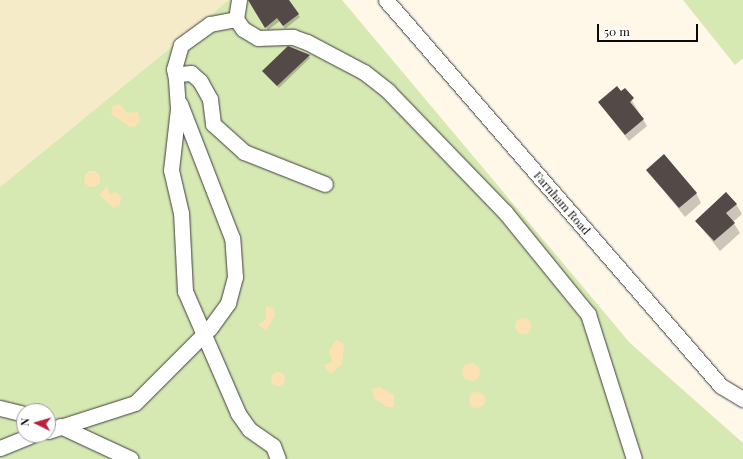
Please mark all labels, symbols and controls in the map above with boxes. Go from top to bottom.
scale bar [599,16,700,42]
text: 50 m [604,23,630,39]
street label: Farnham Road [531,168,593,238]
north arrow [16,403,56,443]
text: N [17,417,32,427]

